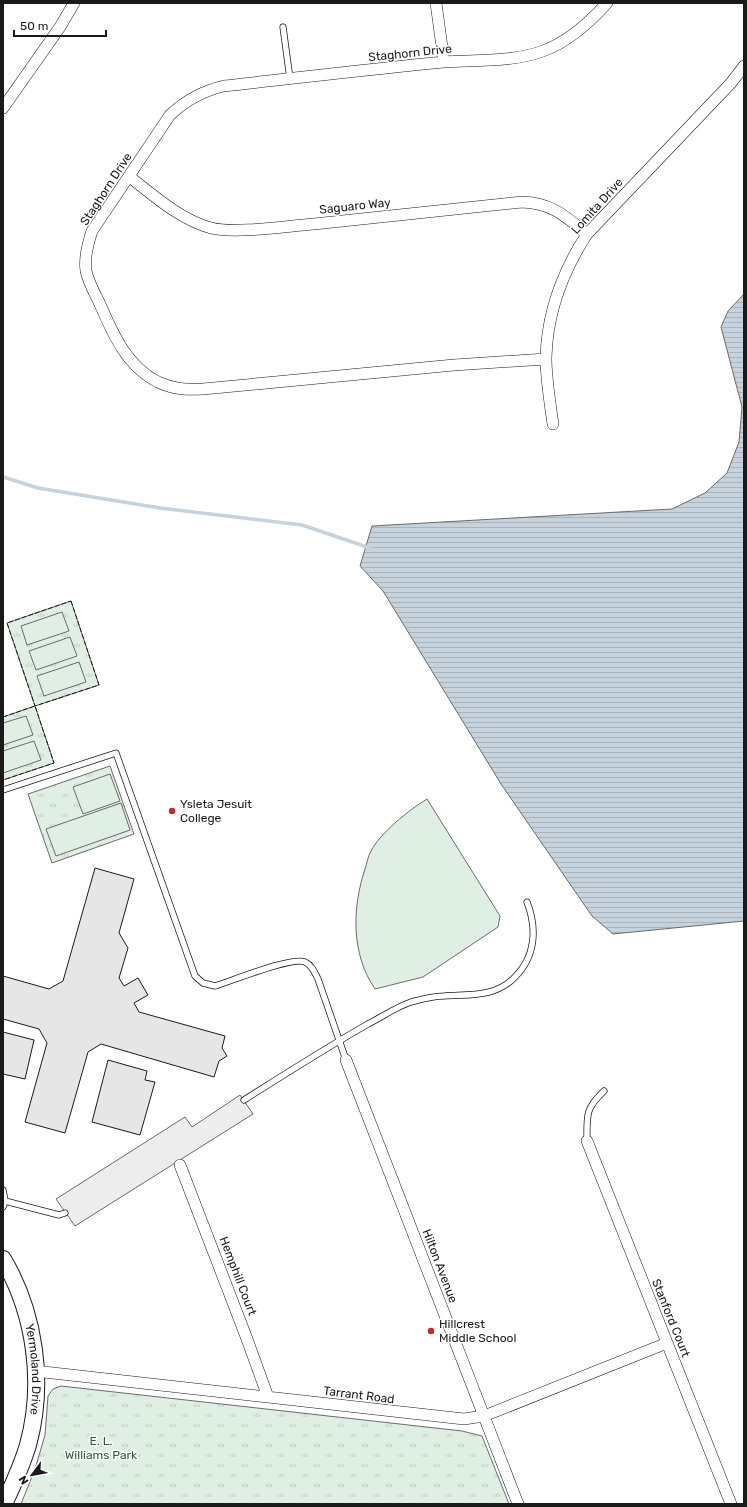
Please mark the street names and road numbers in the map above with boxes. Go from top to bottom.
street label: Staghorn Drive [368,42,453,64]
street label: Staghorn Drive [77,150,135,228]
street label: Lomita Drive [568,175,626,237]
street label: Saguaro Way [319,195,392,217]
street label: Hilton Avenue [420,1227,461,1305]
street label: Hemphill Court [217,1235,260,1318]
street label: Stanford Court [649,1277,693,1359]
street label: Yermoland Drive [22,1322,43,1416]
street label: Tarrant Road [323,1384,395,1406]

